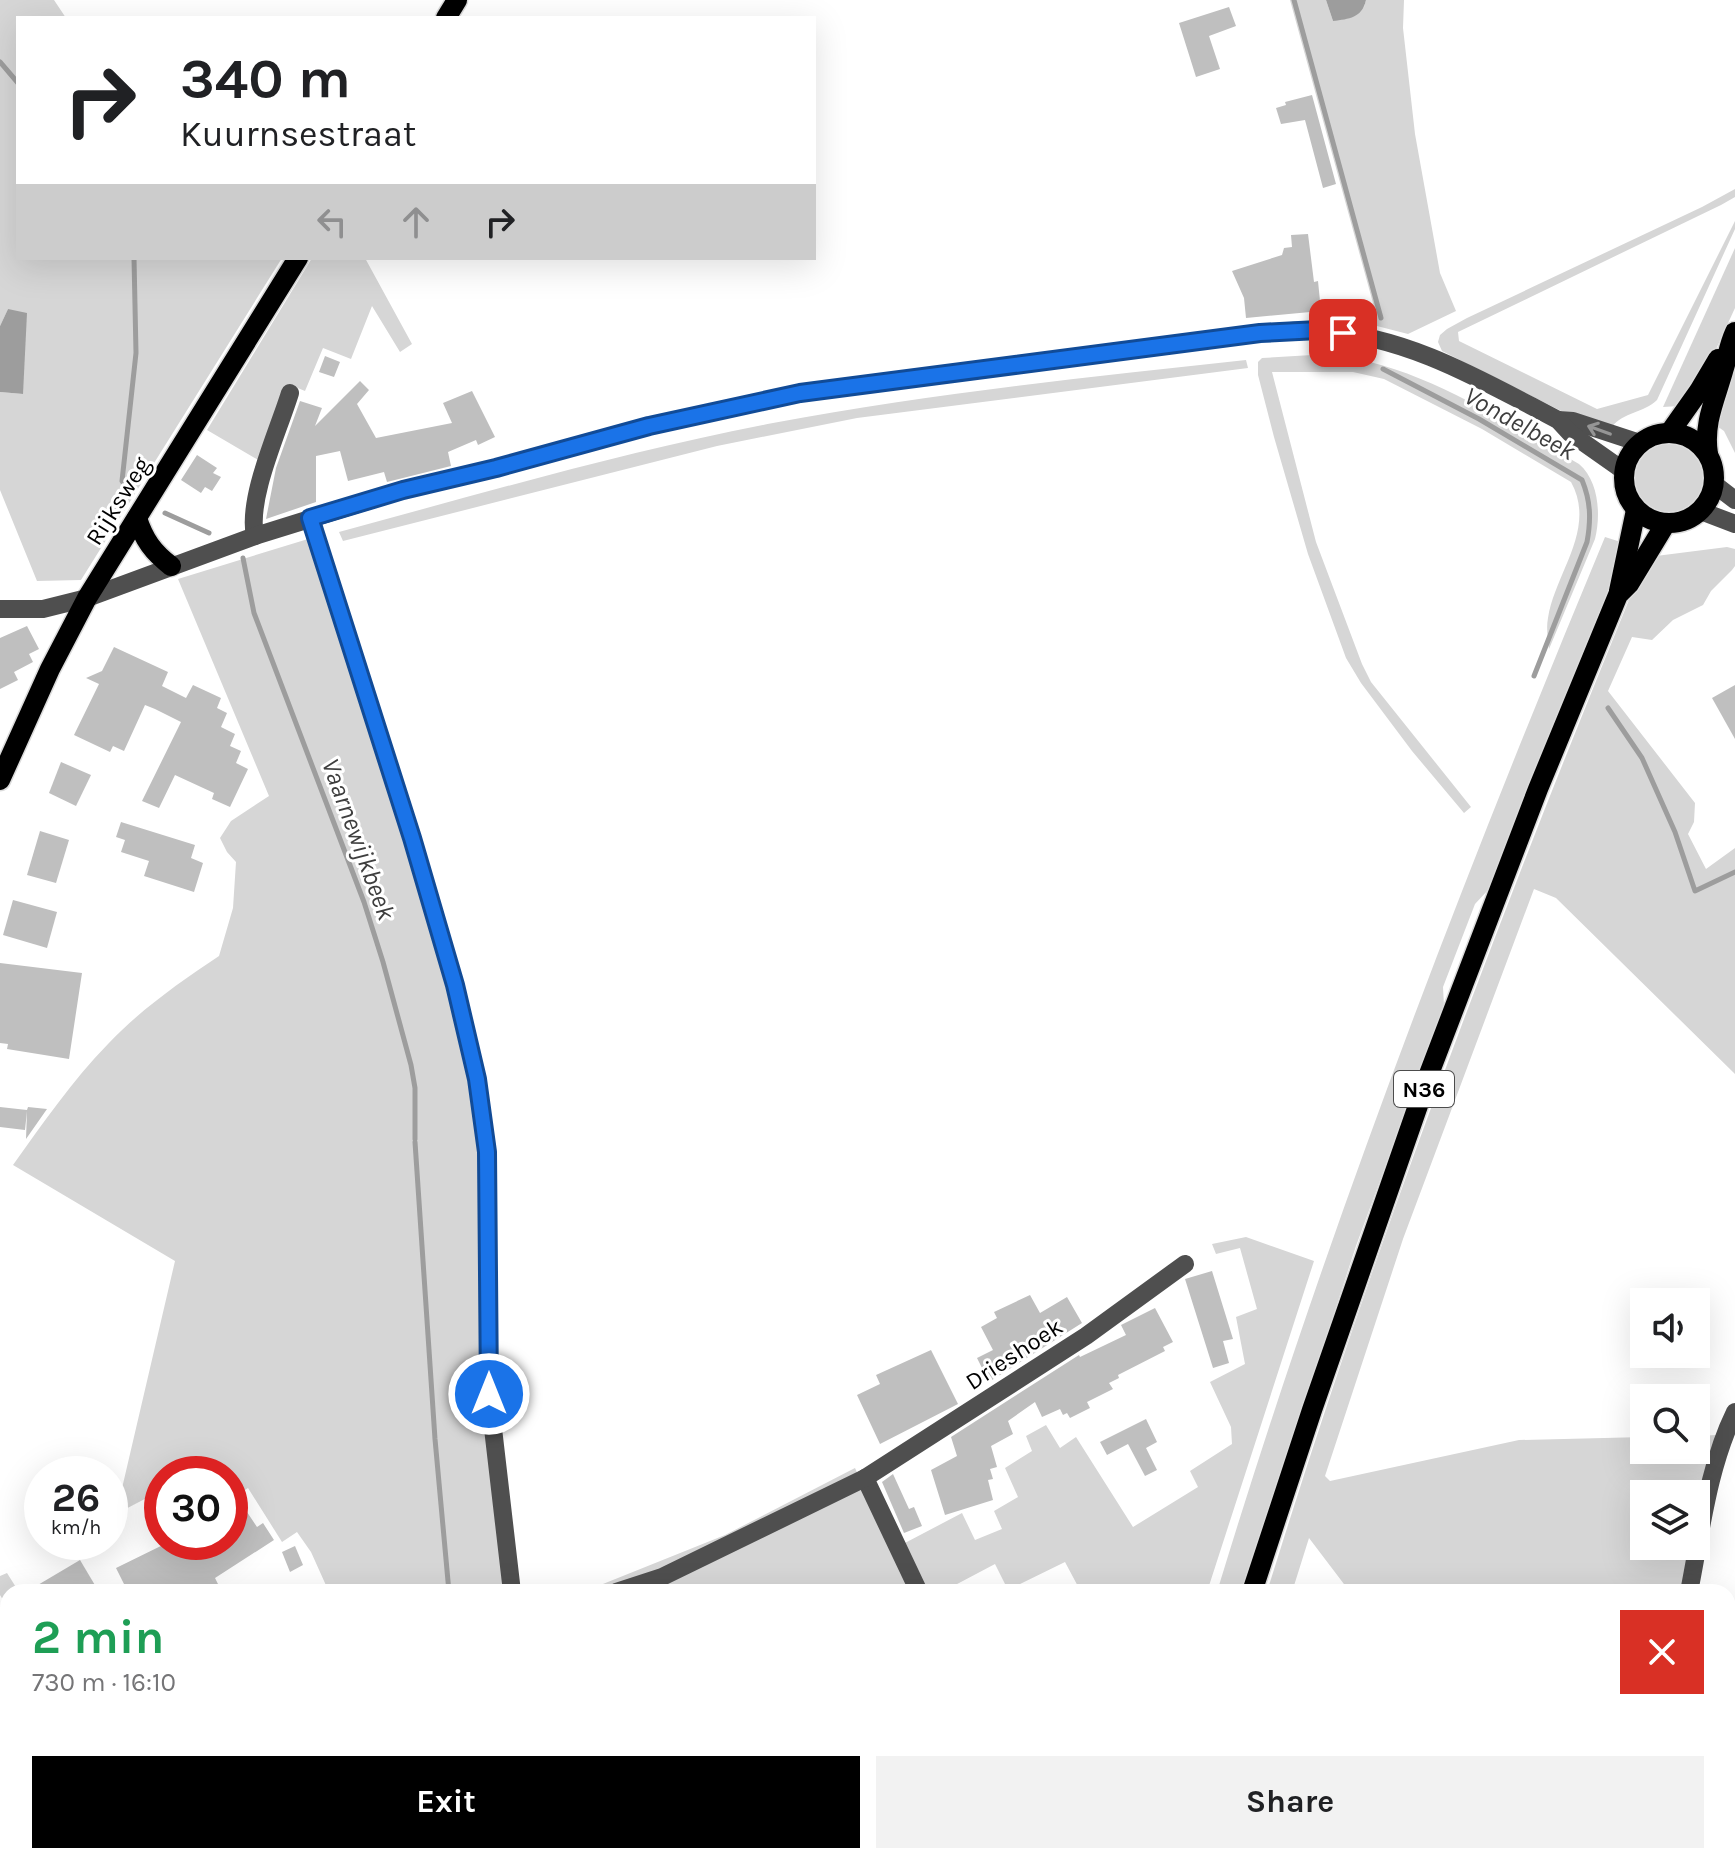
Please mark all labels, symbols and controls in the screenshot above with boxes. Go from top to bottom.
text: 340 m [180,46,351,111]
icon: right [48,48,152,152]
text: Kuurnsestraat [180,113,416,155]
icon: left [310,200,354,244]
icon: ahead [394,200,438,244]
icon: right [478,200,522,244]
pin [1309,299,1377,367]
icon: arrive [1321,311,1365,355]
water label: Vondelbeek [1459,380,1582,467]
one-way arrow [1587,422,1612,436]
street label: Rijksweg [80,451,156,550]
water label: Vaarnewijkbeek [315,754,402,925]
road number: N36 [1394,1071,1454,1107]
map controls [1630,1288,1710,1560]
button: sound [1630,1288,1710,1368]
street label: Drieshoek [960,1312,1068,1396]
position arrow [447,1352,531,1436]
button: search [1630,1384,1710,1464]
speed limit sign: 30 [144,1456,248,1560]
text: 26 [52,1474,100,1521]
button: layers [1630,1480,1710,1560]
text: km/h [51,1516,101,1539]
text: 2 min [32,1609,164,1665]
button: close [1620,1610,1704,1694]
text: 730 m · 16:10 [32,1667,176,1698]
button: Exit [32,1756,860,1848]
button: Share [876,1756,1704,1848]

